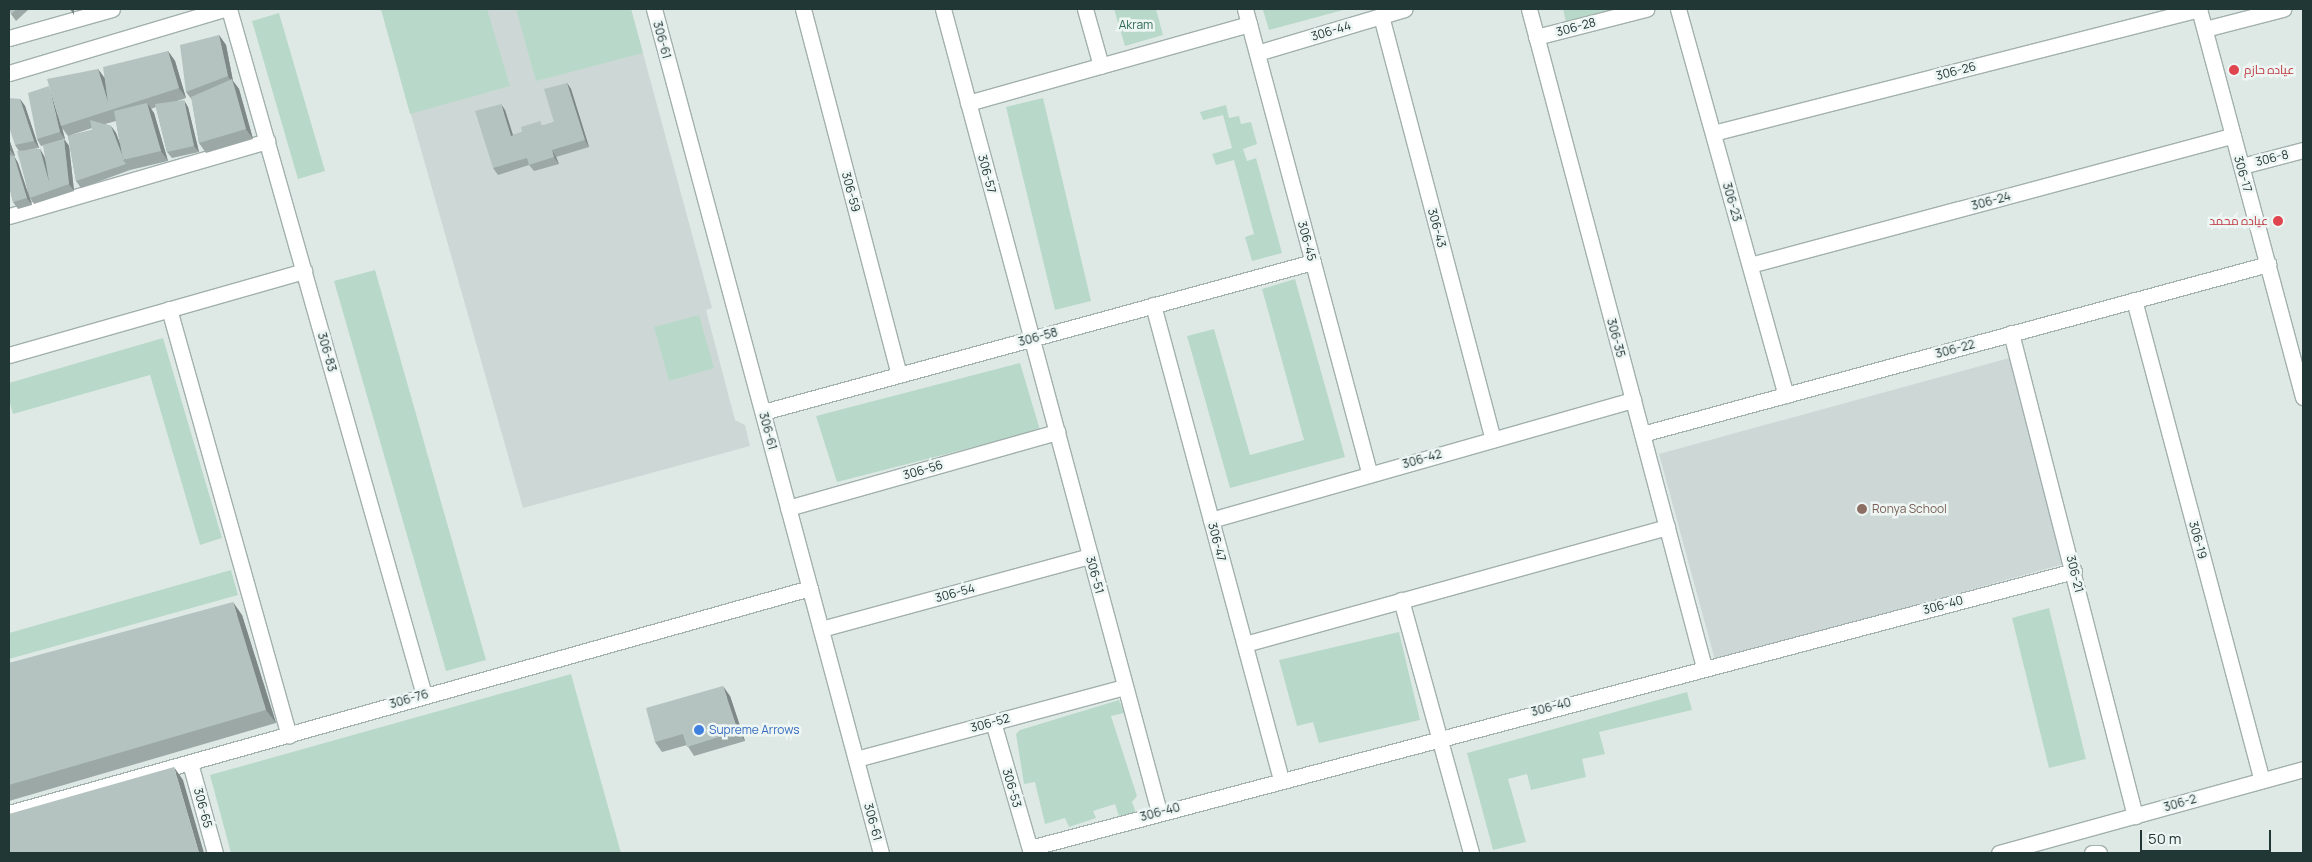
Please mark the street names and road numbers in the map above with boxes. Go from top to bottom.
street label: 306-28 [1555,15,1597,39]
street label: 306-44 [1309,18,1353,44]
street label: 306-61 [650,20,674,60]
street label: 306-26 [1934,59,1978,83]
street label: 306-8 [2254,147,2290,169]
street label: 306-57 [975,153,999,195]
street label: 306-17 [2231,154,2255,194]
street label: 306-59 [839,170,863,214]
street label: 306-23 [1720,181,1744,223]
street label: 306-24 [1970,189,2012,213]
street label: 306-43 [1425,207,1449,249]
street label: 306-45 [1295,220,1319,262]
street label: 306-35 [1604,317,1628,359]
street label: 306-58 [1017,325,1059,349]
street label: 306-83 [315,331,339,373]
street label: 306-22 [1934,337,1976,361]
street label: 306-61 [756,411,780,451]
street label: 306-42 [1401,447,1443,471]
street label: 306-56 [901,457,945,483]
street label: 306-19 [2186,520,2210,560]
street label: 306-47 [1205,521,1229,563]
street label: 306-21 [2063,554,2087,594]
street label: 306-51 [1083,555,1107,595]
street label: 306-54 [934,581,976,605]
street label: 306-40 [1921,593,1965,617]
street label: 306-76 [388,687,430,711]
street label: 306-40 [1529,695,1573,719]
street label: 306-52 [969,711,1011,735]
street label: 306-53 [1000,767,1024,809]
street label: 306-65 [191,786,215,830]
street label: 306-2 [2162,791,2198,815]
street label: 306-40 [1138,800,1182,824]
street label: 306-61 [861,802,885,842]

